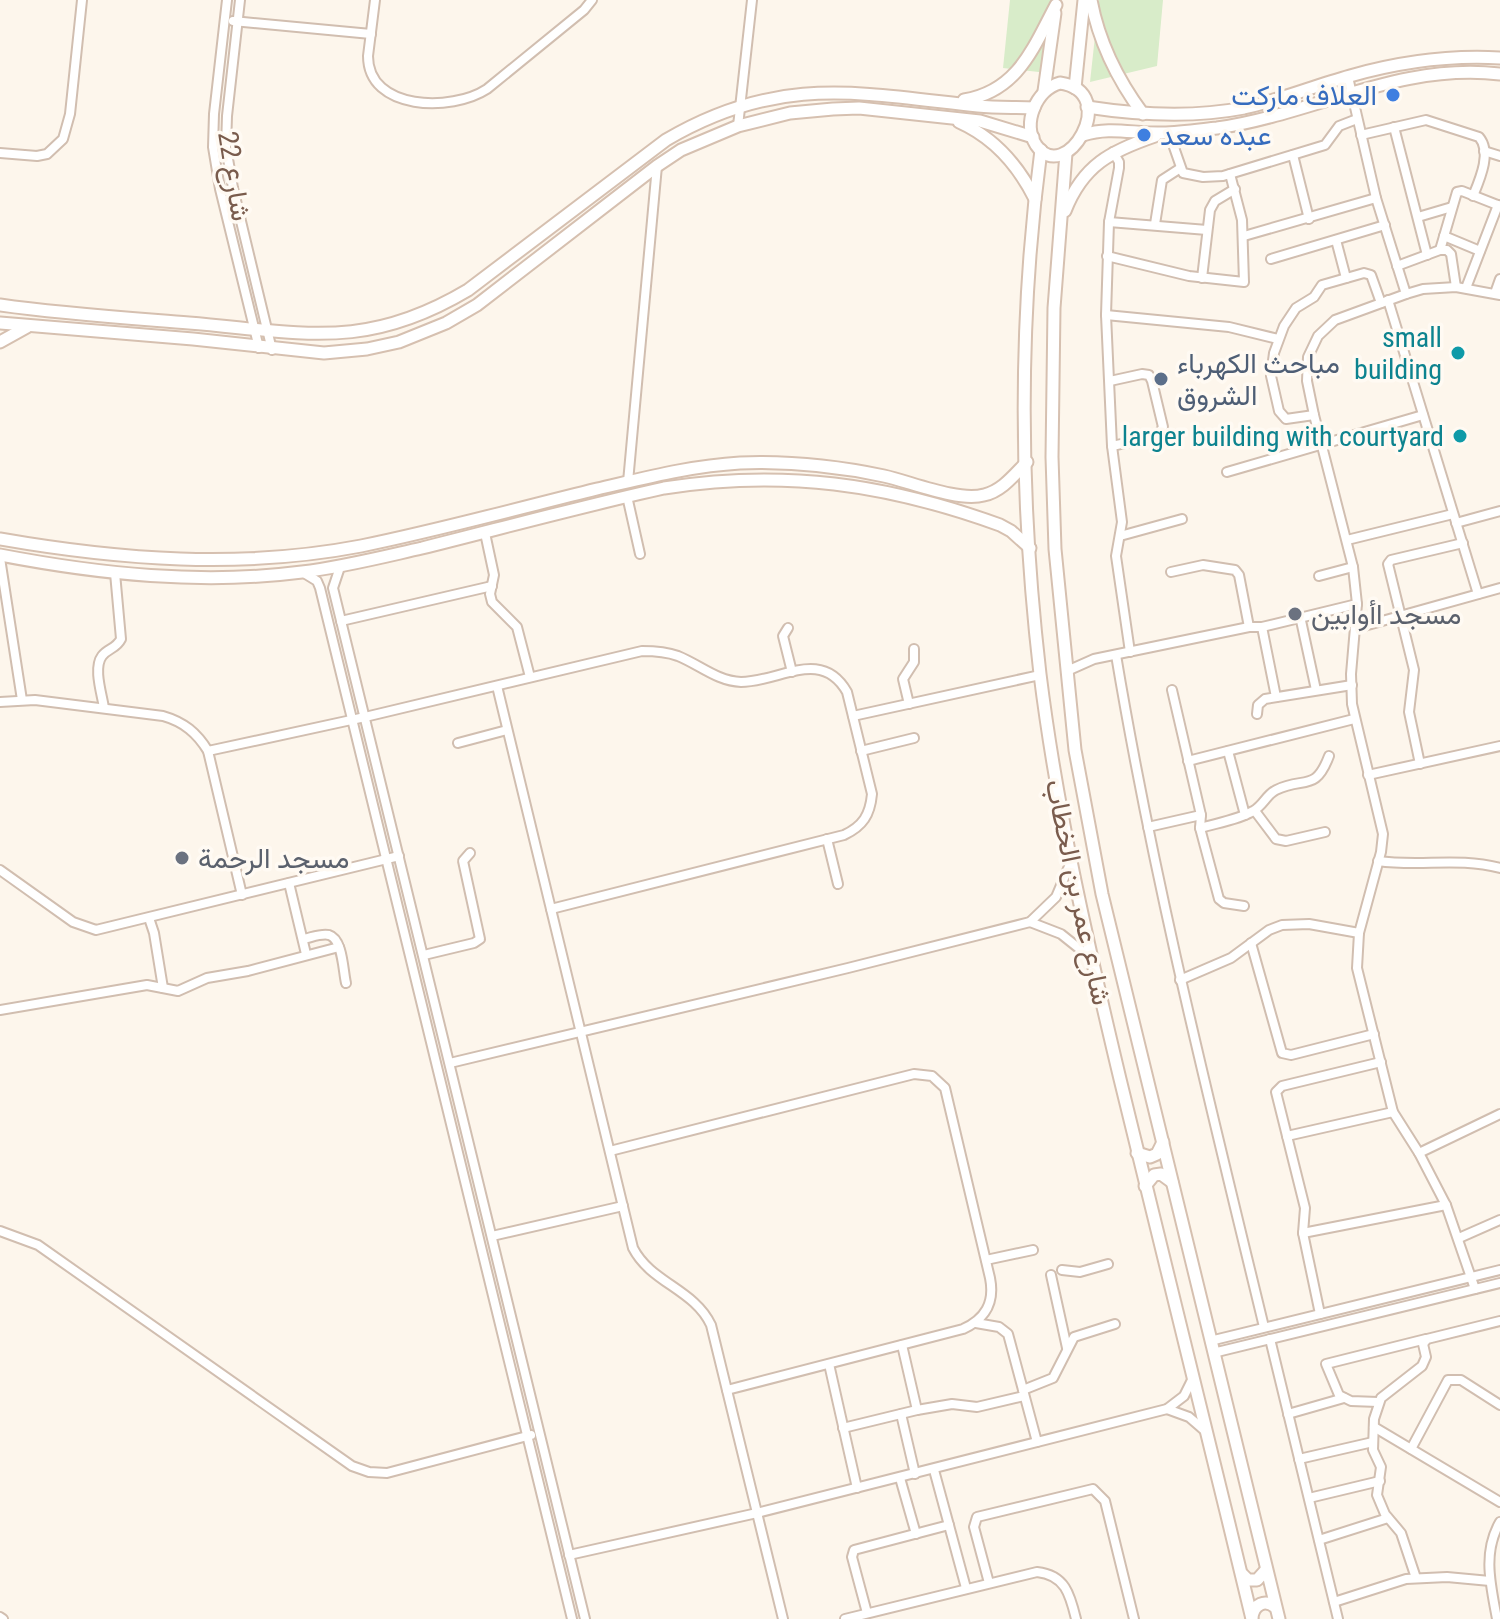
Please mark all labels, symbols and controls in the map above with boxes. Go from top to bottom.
place label: العلاف ماركت [1231,79,1377,113]
marker: العلاف ماركت [1384,86,1402,104]
place label: عبده سعد [1160,119,1272,152]
marker: عبده سعد [1135,126,1153,144]
street label: شارع 22 [209,129,258,224]
place label: small building [1354,321,1442,386]
marker: small building [1449,344,1467,362]
place label: مباحث الكهرباء الشروق [1177,347,1340,413]
marker: مباحث الكهرباء الشروق [1152,370,1170,388]
place label: larger building with courtyard [1122,420,1444,453]
marker: larger building with courtyard [1451,427,1469,445]
place label: مسجد اأوابين [1311,598,1461,632]
marker: مسجد اأوابين [1286,605,1304,623]
street label: شارع عمر بن الخطاب [1037,776,1119,1008]
place label: مسجد الرحمة [198,842,349,876]
marker: مسجد الرحمة [173,849,191,867]

